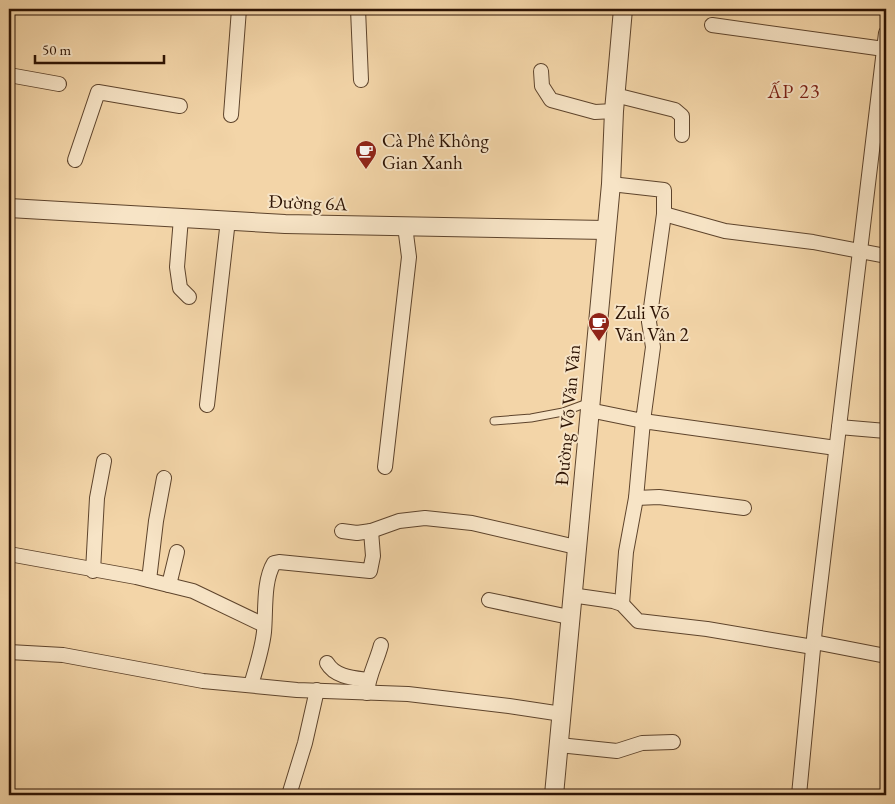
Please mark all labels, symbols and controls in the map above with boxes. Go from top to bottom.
scale bar [35,32,164,64]
text: 50 m [42,40,71,59]
district label: ẤP 23 [766,78,821,104]
place label: Cà Phê Không Gian Xanh [382,128,490,175]
cafe icon: Cà Phê Không Gian Xanh [354,139,378,170]
street label: Đường 6A [268,189,349,216]
place label: Zuli Võ Văn Vân 2 [615,300,689,347]
cafe icon: Zuli Võ Văn Vân 2 [587,311,611,342]
street label: Đường Võ Văn Vân [549,343,586,487]

